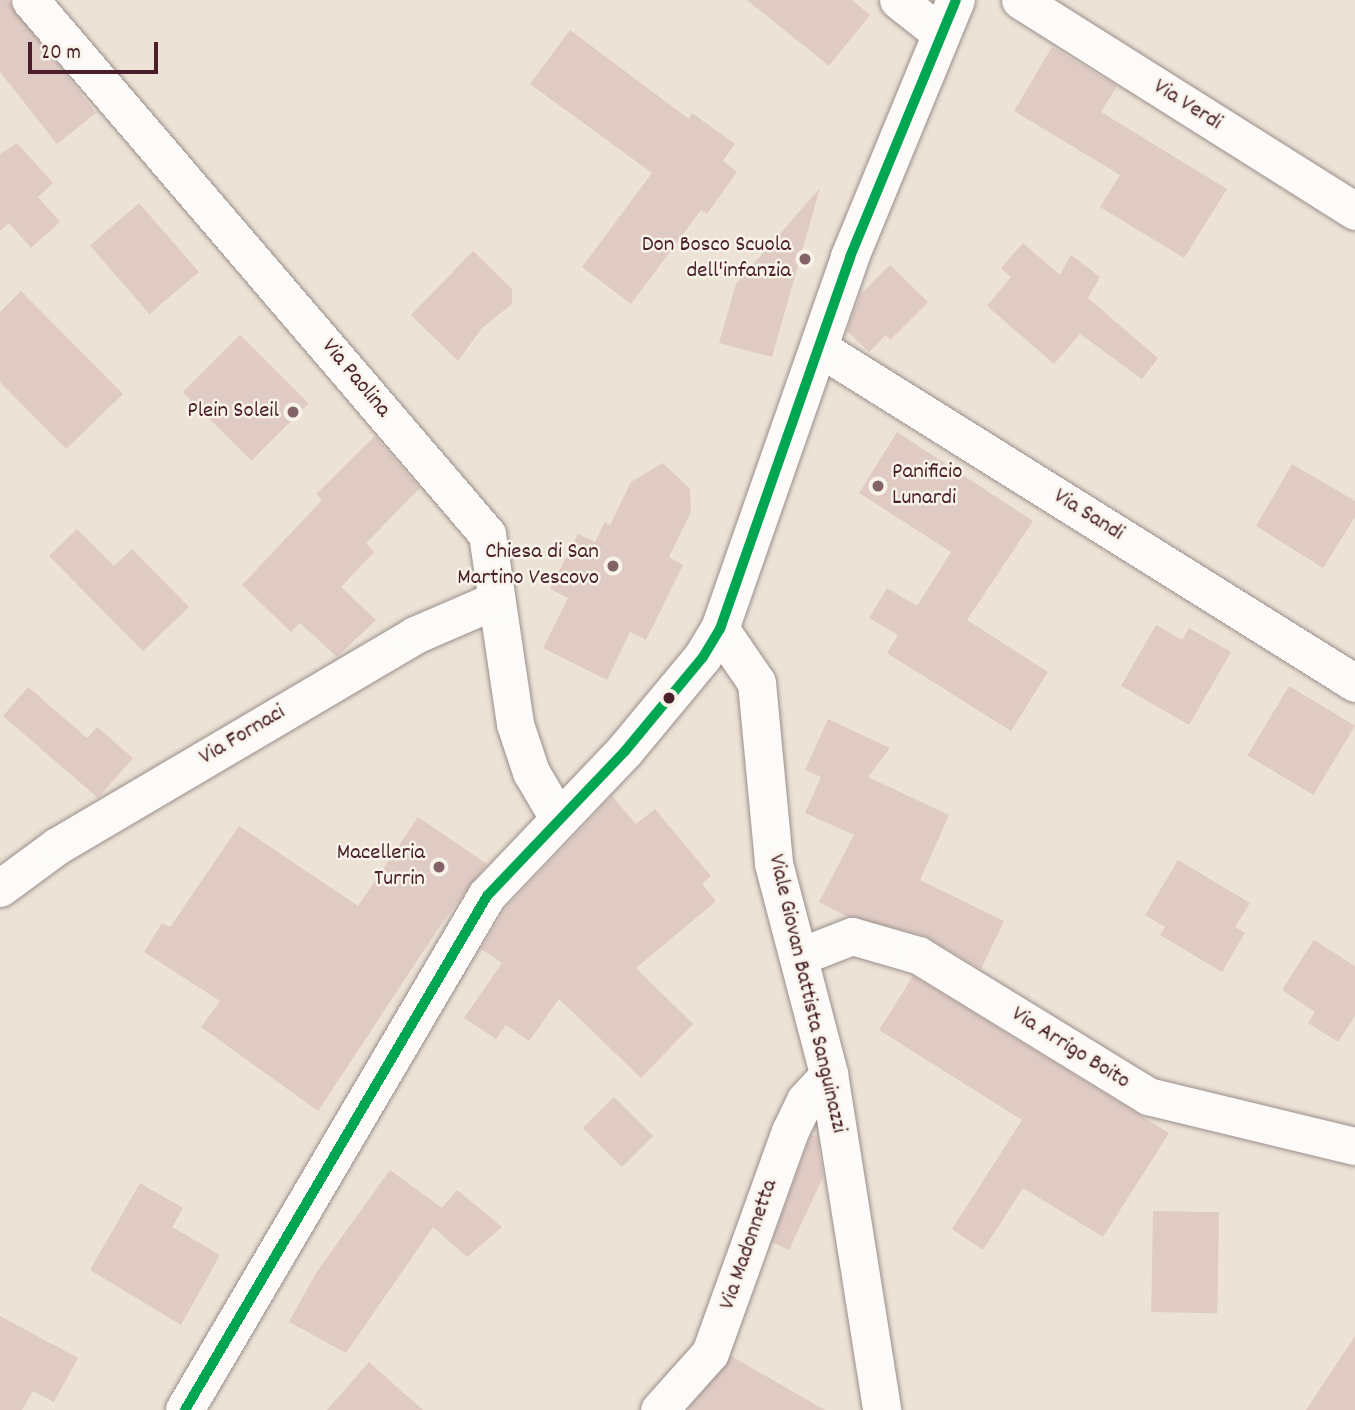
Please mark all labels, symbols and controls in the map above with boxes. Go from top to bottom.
scale bar [32,28,161,72]
text: 20 m [41,39,81,69]
street label: Via Verdi [1147,74,1227,138]
place label: Don Bosco Scuola dell'infanzia [642,232,791,286]
marker: Don Bosco Scuola dell'infanzia [797,251,813,267]
street label: Via Paolina [314,334,396,424]
place label: Plein Soleil [187,398,279,426]
marker: Plein Soleil [285,404,301,420]
place label: Panificio Lunardi [892,459,962,513]
marker: Panificio Lunardi [870,478,886,494]
street label: Via Sandi [1048,484,1128,548]
place label: Chiesa di San Martino Vescovo [457,539,599,593]
marker: Chiesa di San Martino Vescovo [605,558,621,574]
unlabelled marker [662,691,676,705]
street label: Via Fornaci [195,700,291,772]
place label: Macelleria Turrin [337,840,425,894]
street label: Viale Giovan Battista Sanguinazzi [760,852,852,1136]
marker: Macelleria Turrin [431,859,447,875]
street label: Via Arrigo Boito [1006,1002,1134,1096]
street label: Via Madonnetta [715,1176,785,1314]

